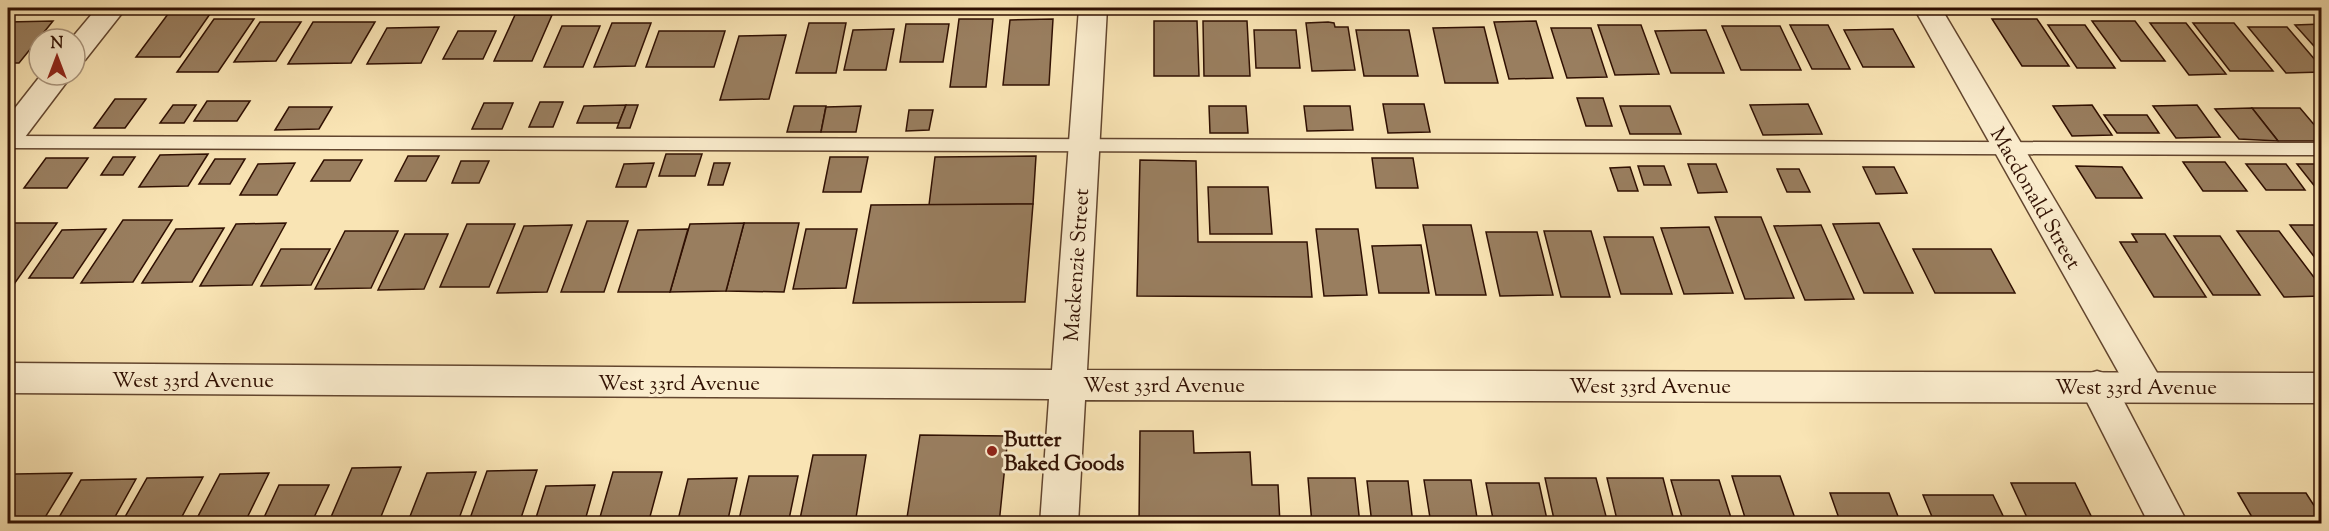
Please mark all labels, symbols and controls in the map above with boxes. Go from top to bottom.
north arrow [27,27,87,87]
text: N [51,33,64,56]
street label: Macdonald Street [1981,122,2087,276]
street label: Mackenzie Street [1058,187,1098,343]
street label: West 33rd Avenue [112,367,274,397]
street label: West 33rd Avenue [598,370,760,400]
street label: West 33rd Avenue [1083,372,1245,402]
street label: West 33rd Avenue [1569,373,1731,403]
street label: West 33rd Avenue [2055,374,2217,404]
place label: Butter Baked Goods [1004,426,1124,480]
marker: Butter Baked Goods [985,444,999,458]

